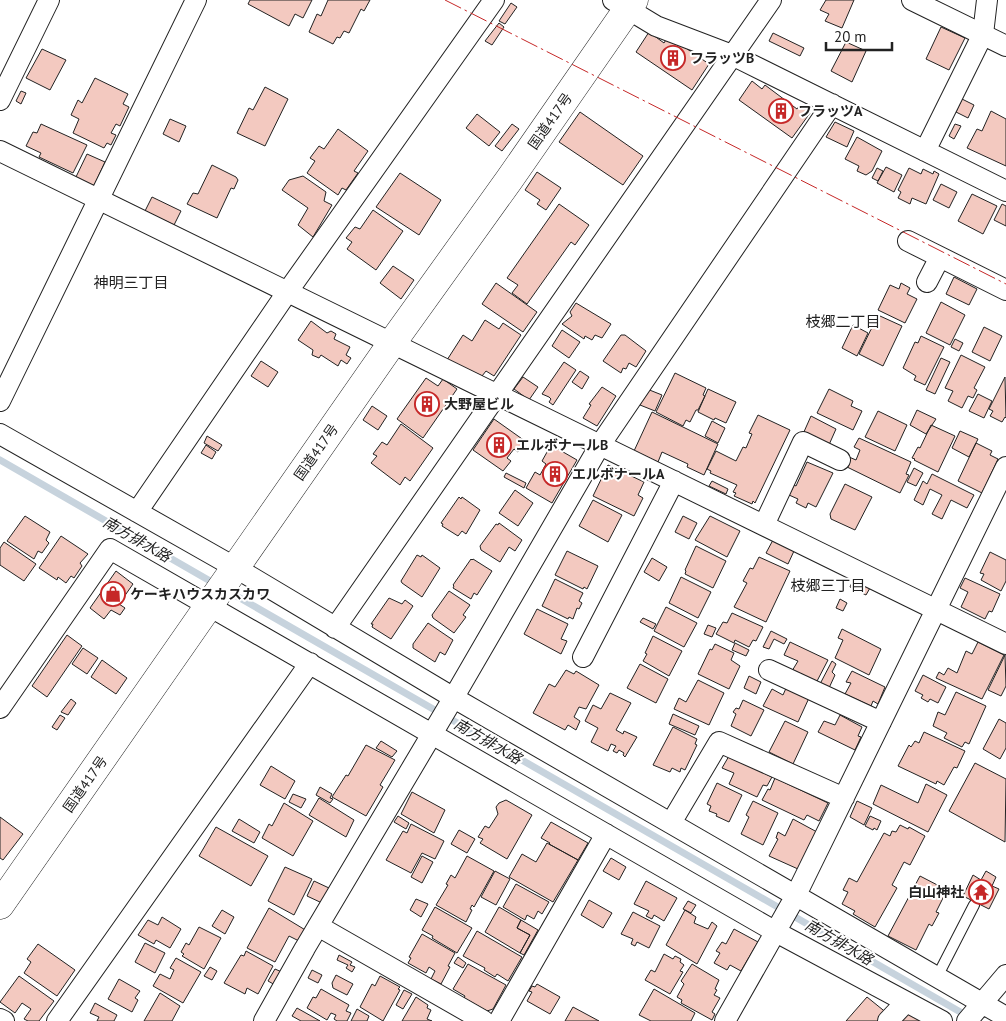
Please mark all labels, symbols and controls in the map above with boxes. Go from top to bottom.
scale bar [826,20,892,52]
text: 20 m [834,27,867,46]
building icon: フラッツB [660,45,686,71]
place label: フラッツB [690,49,754,67]
street label: 国道417号 [524,89,576,153]
building icon: フラッツA [768,98,794,124]
place label: フラッツA [798,102,863,120]
district label: 神明三丁目 [93,273,169,292]
district label: 枝郷二丁目 [805,312,881,331]
building icon: 大野屋ビル [414,391,440,417]
place label: 大野屋ビル [444,395,514,413]
street label: 国道417号 [290,420,342,484]
building icon: エルボナールB [486,432,512,458]
place label: エルボナールB [516,436,608,454]
building icon: エルボナールA [542,461,568,487]
place label: エルボナールA [572,465,665,483]
water label: 南方排水路 [100,512,176,567]
district label: 枝郷三丁目 [790,576,866,595]
shop icon: ケーキハウスカスカワ [100,581,126,607]
place label: ケーキハウスカスカワ [130,585,270,603]
water label: 南方排水路 [451,714,527,769]
street label: 国道417号 [59,752,111,816]
temple icon: 白山神社 [968,879,994,905]
place label: 白山神社 [908,883,964,901]
water label: 南方排水路 [802,915,878,970]

